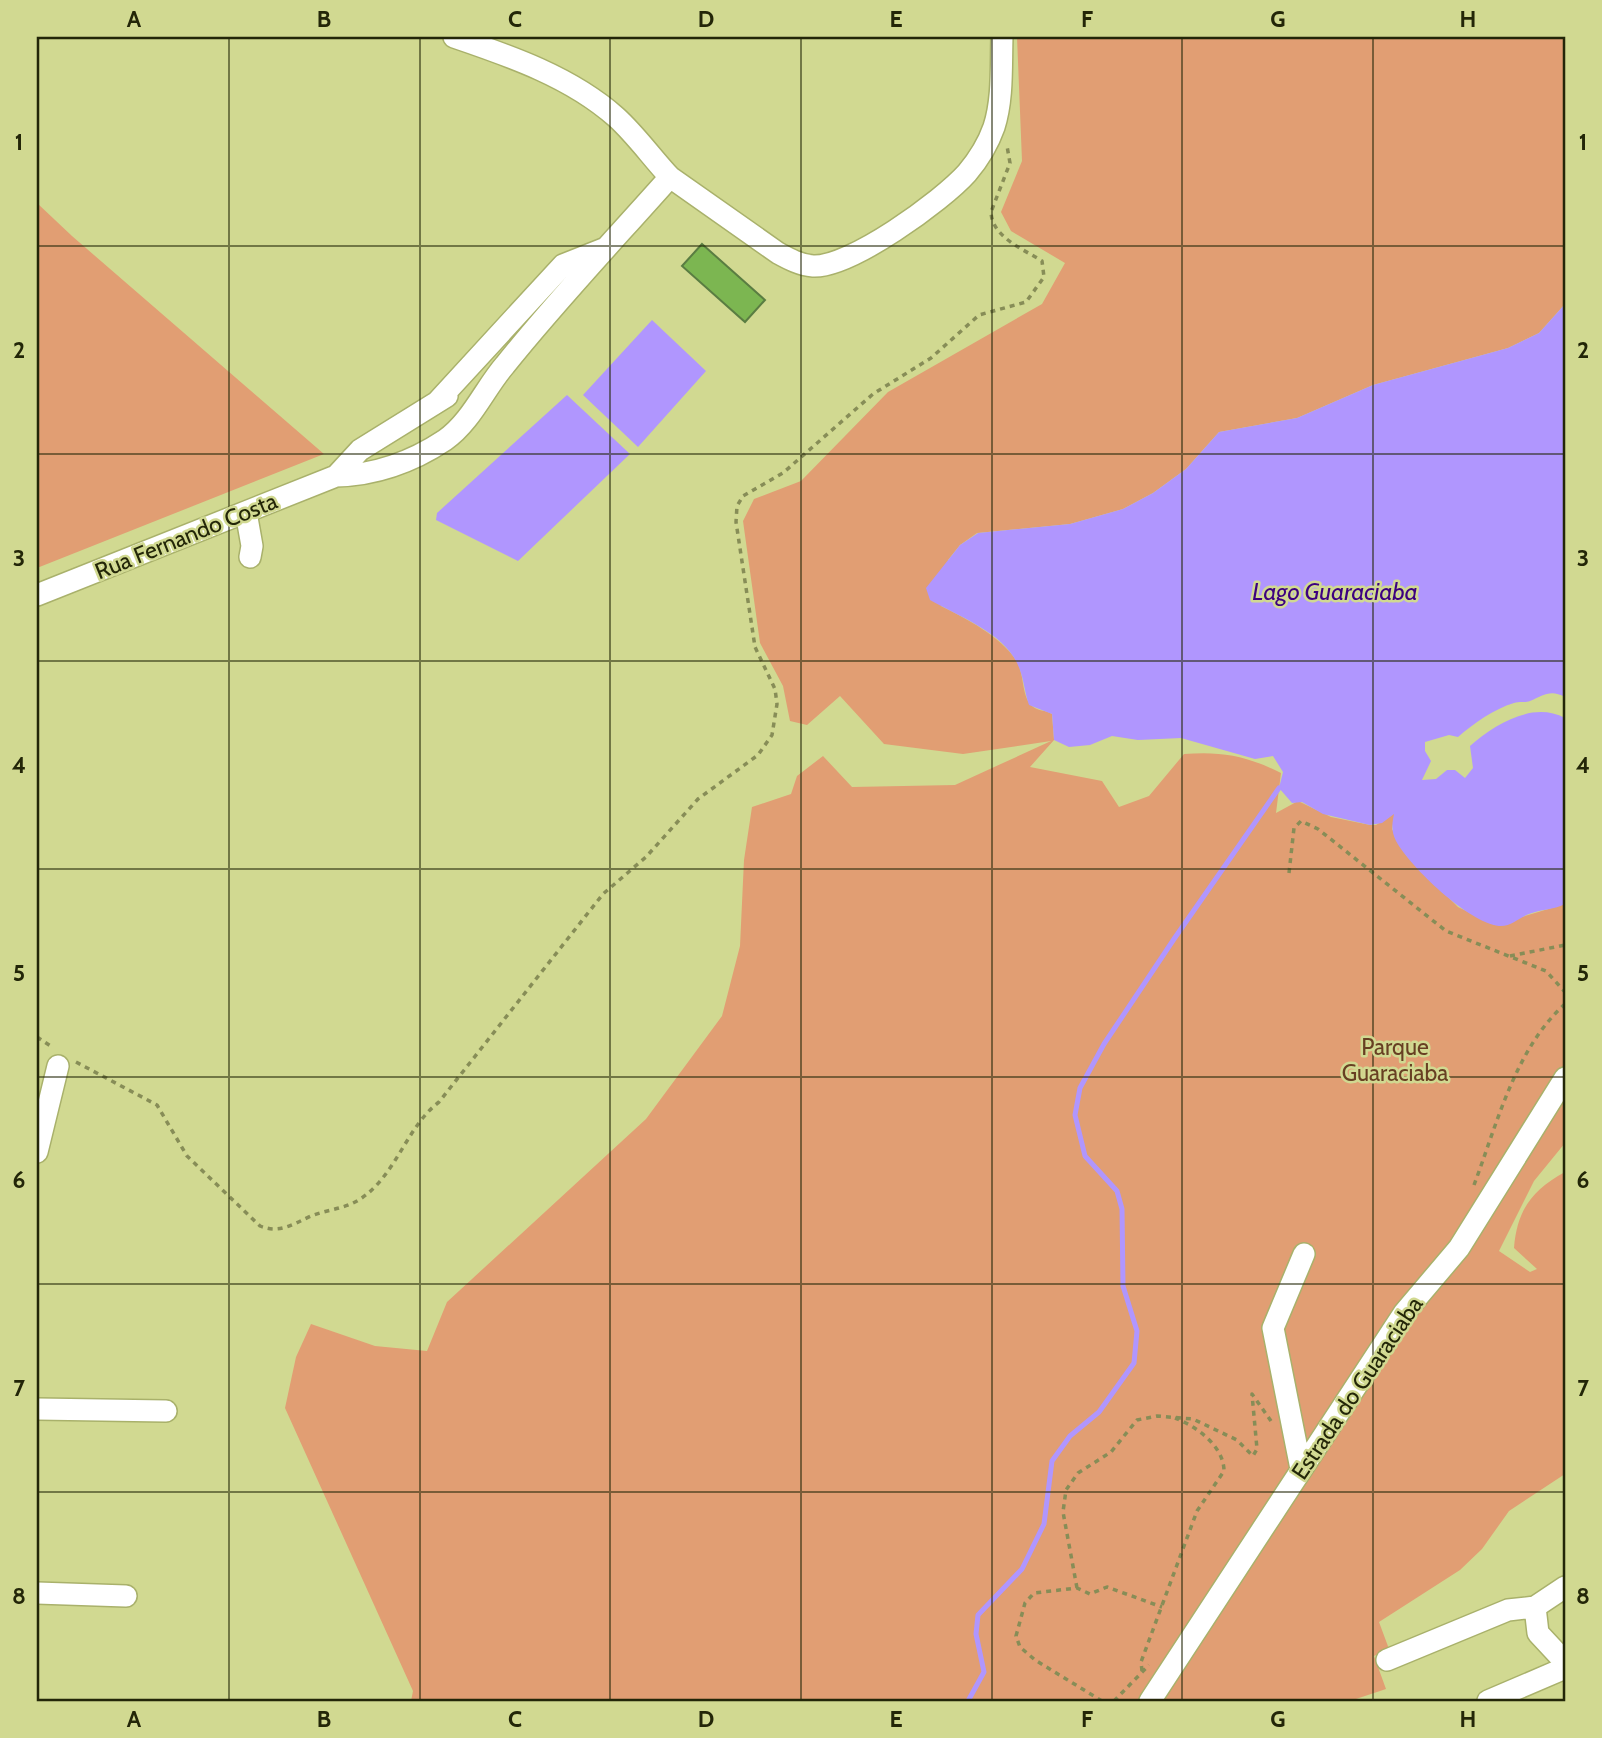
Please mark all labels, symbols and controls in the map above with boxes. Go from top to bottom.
text: A [127,5,142,33]
text: B [317,5,331,33]
text: C [508,5,522,33]
text: D [698,5,714,33]
text: E [889,5,903,33]
text: F [1081,5,1093,33]
text: G [1270,5,1286,33]
text: H [1460,5,1476,33]
text: 1 [15,128,23,156]
text: 1 [1579,128,1587,156]
text: 2 [13,336,25,364]
text: 2 [1577,336,1589,364]
street label: Rua Fernando Costa [91,487,281,585]
text: 3 [13,544,25,572]
text: 3 [1577,544,1589,572]
water label: Lago Guaraciaba [1252,577,1418,606]
text: 4 [12,751,26,779]
text: 4 [1576,751,1590,779]
text: 5 [13,959,25,987]
text: 5 [1577,959,1589,987]
park label: Parque Guaraciaba [1342,1033,1448,1087]
text: 6 [13,1166,25,1194]
text: 6 [1577,1166,1589,1194]
street label: Estrada do Guaraciaba [1285,1291,1429,1485]
text: 7 [13,1374,25,1402]
text: 7 [1577,1374,1589,1402]
text: 8 [12,1582,26,1610]
text: 8 [1576,1582,1590,1610]
text: A [127,1705,142,1733]
text: B [317,1705,331,1733]
text: C [508,1705,522,1733]
text: D [698,1705,714,1733]
text: E [889,1705,903,1733]
text: F [1081,1705,1093,1733]
text: G [1270,1705,1286,1733]
text: H [1460,1705,1476,1733]

